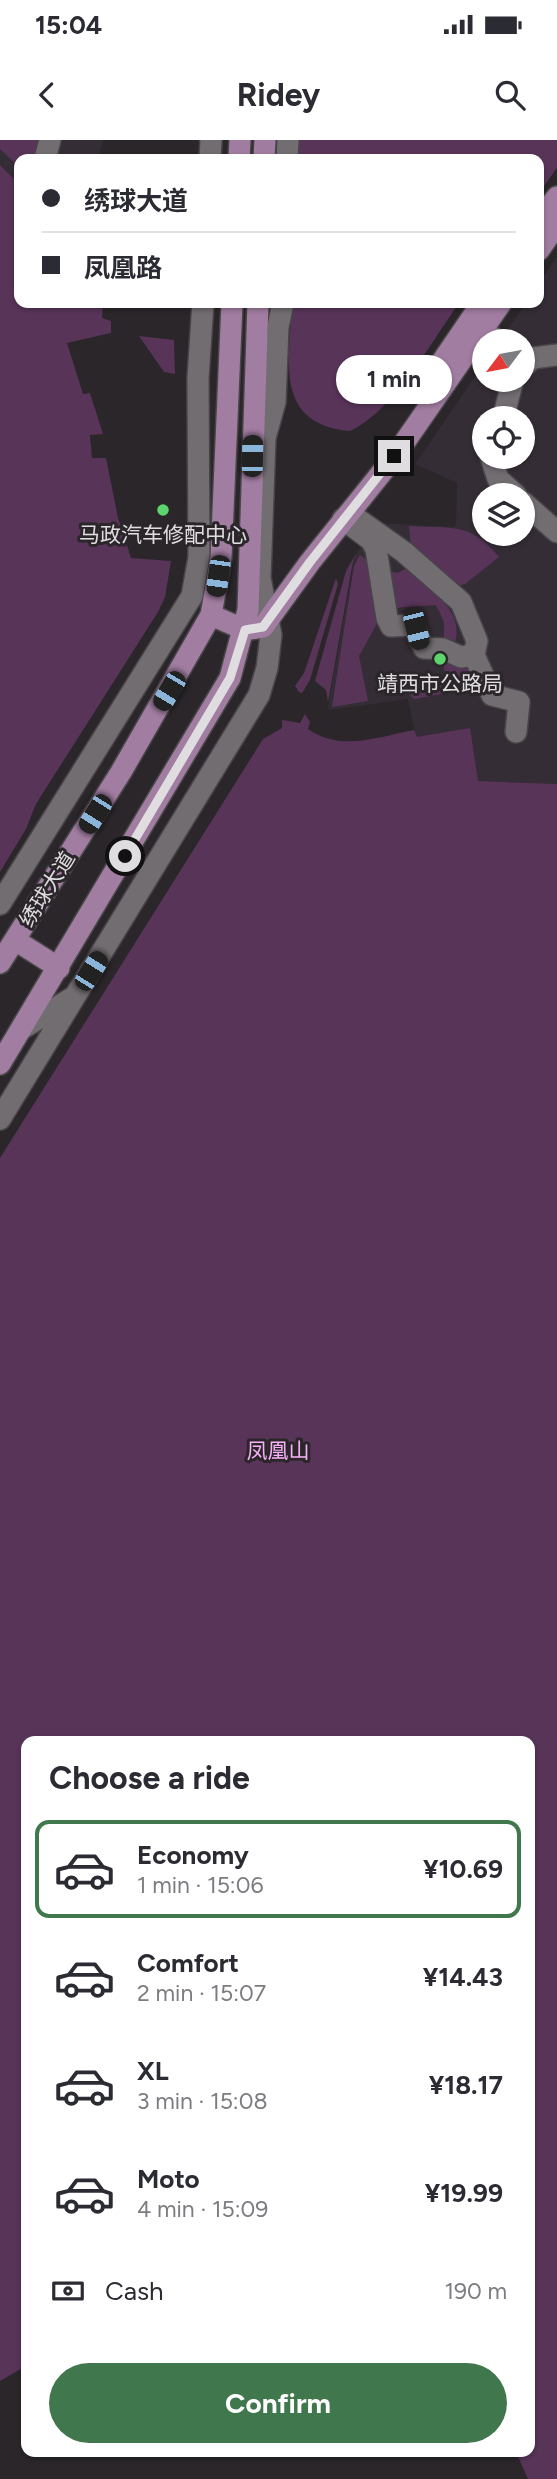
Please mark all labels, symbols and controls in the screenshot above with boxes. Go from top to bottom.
text: 15:04 [35,9,102,41]
icon: back [28,76,66,114]
text: Ridey [237,76,320,114]
icon: search [491,76,529,114]
text: 绣球大道 [84,185,188,217]
text: 凤凰路 [84,252,162,284]
north arrow [472,329,536,392]
map controls [472,329,535,546]
callout: 1 min [336,355,452,404]
text: 1 min [367,365,421,393]
button: locate [472,406,535,469]
car [242,435,263,477]
route end [378,440,410,472]
button: layers [472,483,535,546]
marker: 马政汽车修配中心 [155,502,171,518]
place label: 马政汽车修配中心 [79,522,247,547]
car [205,554,232,598]
car [401,606,432,652]
marker: 靖西市公路局 [432,651,448,667]
car [150,668,189,714]
place label: 靖西市公路局 [377,671,503,696]
car [75,791,116,837]
route start [109,840,141,872]
street label: 绣球大道 [14,847,80,931]
car [71,948,112,994]
park label: 凤凰山 [247,1438,310,1463]
text: Choose a ride [49,1759,250,1797]
icon: car [53,1838,116,1901]
text: Economy [137,1839,249,1871]
text: ¥10.69 [423,1853,503,1885]
text: 1 min · 15:06 [137,1871,263,1899]
icon: car [53,1946,116,2009]
text: Comfort [137,1947,239,1979]
text: ¥14.43 [423,1961,503,1993]
text: 2 min · 15:07 [137,1979,266,2007]
icon: car [53,2054,116,2117]
text: XL [137,2055,169,2087]
text: ¥18.17 [429,2069,503,2101]
text: 3 min · 15:08 [137,2087,268,2115]
icon: car [53,2162,116,2225]
text: Moto [137,2163,200,2195]
text: ¥19.99 [425,2177,503,2209]
text: 4 min · 15:09 [137,2195,268,2223]
icon: cash [49,2272,87,2310]
text: Cash [105,2275,164,2307]
text: 190 m [444,2277,507,2305]
button: Confirm [49,2363,507,2443]

